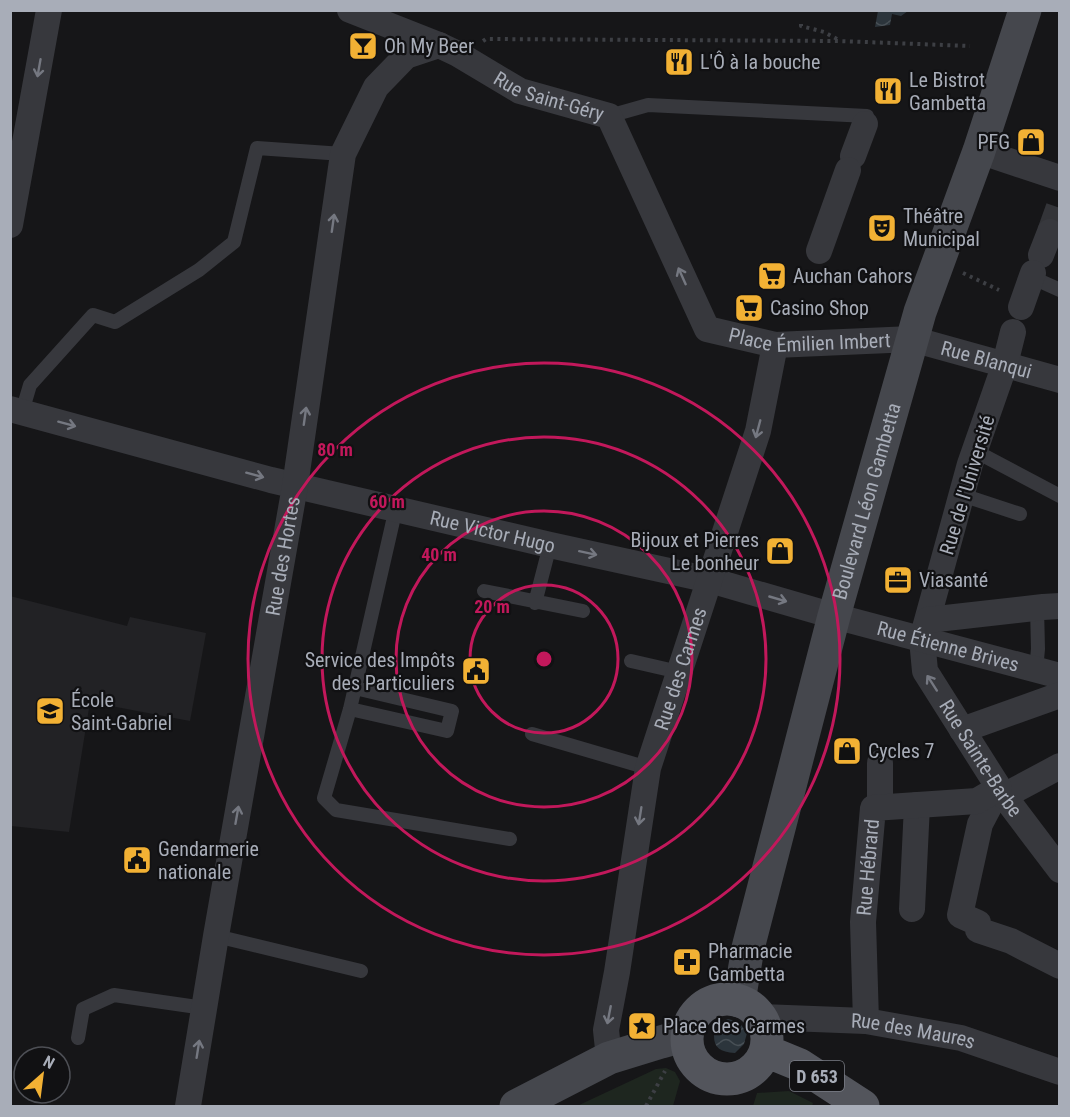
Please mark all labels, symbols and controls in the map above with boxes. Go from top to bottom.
bar icon: Oh My Beer [347,30,379,62]
place label: Oh My Beer [384,34,474,58]
restaurant icon: L'Ô à la bouche [663,46,695,78]
place label: L'Ô à la bouche [700,50,820,74]
one-way arrow [33,58,44,77]
street label: Rue Saint-Géry [489,66,607,126]
place label: Le Bistrot Gambetta [909,68,986,115]
restaurant icon: Le Bistrot Gambetta [872,75,904,107]
shop icon: PFG [1015,126,1047,158]
place label: PFG [977,130,1010,154]
place label: Théâtre Municipal [903,204,980,251]
theatre icon: Théâtre Municipal [866,212,898,244]
one-way arrow [328,214,339,233]
supermarket icon: Auchan Cahors [756,260,788,292]
place label: Auchan Cahors [793,264,913,288]
one-way arrow [676,267,687,286]
supermarket icon: Casino Shop [733,292,765,324]
place label: Casino Shop [770,296,869,320]
street label: Place Émilien Imbert [726,323,891,357]
street label: Rue Blanqui [938,336,1035,384]
street label: Boulevard Léon Gambetta [827,400,906,602]
one-way arrow [300,407,311,426]
street label: Rue de l'Université [934,412,1000,558]
one-way arrow [57,419,76,431]
one-way arrow [752,419,763,438]
text: 80 m [317,439,353,460]
one-way arrow [245,470,264,482]
text: 60 m [369,491,405,512]
street label: Rue des Hortes [260,495,305,618]
street label: Rue Victor Hugo [428,505,558,558]
place label: Bijoux et Pierres Le bonheur [631,528,759,575]
shop icon: Bijoux et Pierres Le bonheur [764,535,796,567]
text: 40 m [421,544,457,565]
one-way arrow [578,548,597,560]
office icon: Viasanté [882,564,914,596]
place label: Viasanté [919,568,988,592]
one-way arrow [768,594,787,606]
text: 20 m [474,596,510,617]
street label: Rue des Carmes [649,604,712,733]
street label: Rue Étienne Brives [875,616,1022,677]
place label: Service des Impôts des Particuliers [305,648,455,695]
centre of rings [534,649,554,669]
public building icon: Service des Impôts des Particuliers [460,655,492,687]
one-way arrow [926,675,938,692]
place label: École Saint-Gabriel [71,688,172,735]
school or university icon: École Saint-Gabriel [34,695,66,727]
street label: Rue Sainte-Barbe [934,695,1027,822]
shop icon: Cycles 7 [831,735,863,767]
place label: Cycles 7 [868,739,934,763]
one-way arrow [232,806,243,825]
one-way arrow [634,806,645,825]
street label: Rue Hébrard [852,818,884,917]
place label: Gendarmerie nationale [158,837,259,884]
public building icon: Gendarmerie nationale [121,844,153,876]
place label: Pharmacie Gambetta [708,939,792,986]
pharmacy icon: Pharmacie Gambetta [671,946,703,978]
one-way arrow [603,1004,614,1024]
street label: Rue des Maures [850,1008,979,1054]
place icon: Place des Carmes [626,1010,658,1042]
place label: Place des Carmes [663,1014,805,1038]
one-way arrow [192,1039,203,1059]
north arrow [12,1045,72,1105]
text: N [40,1052,58,1073]
road number: D 653 [790,1061,844,1091]

